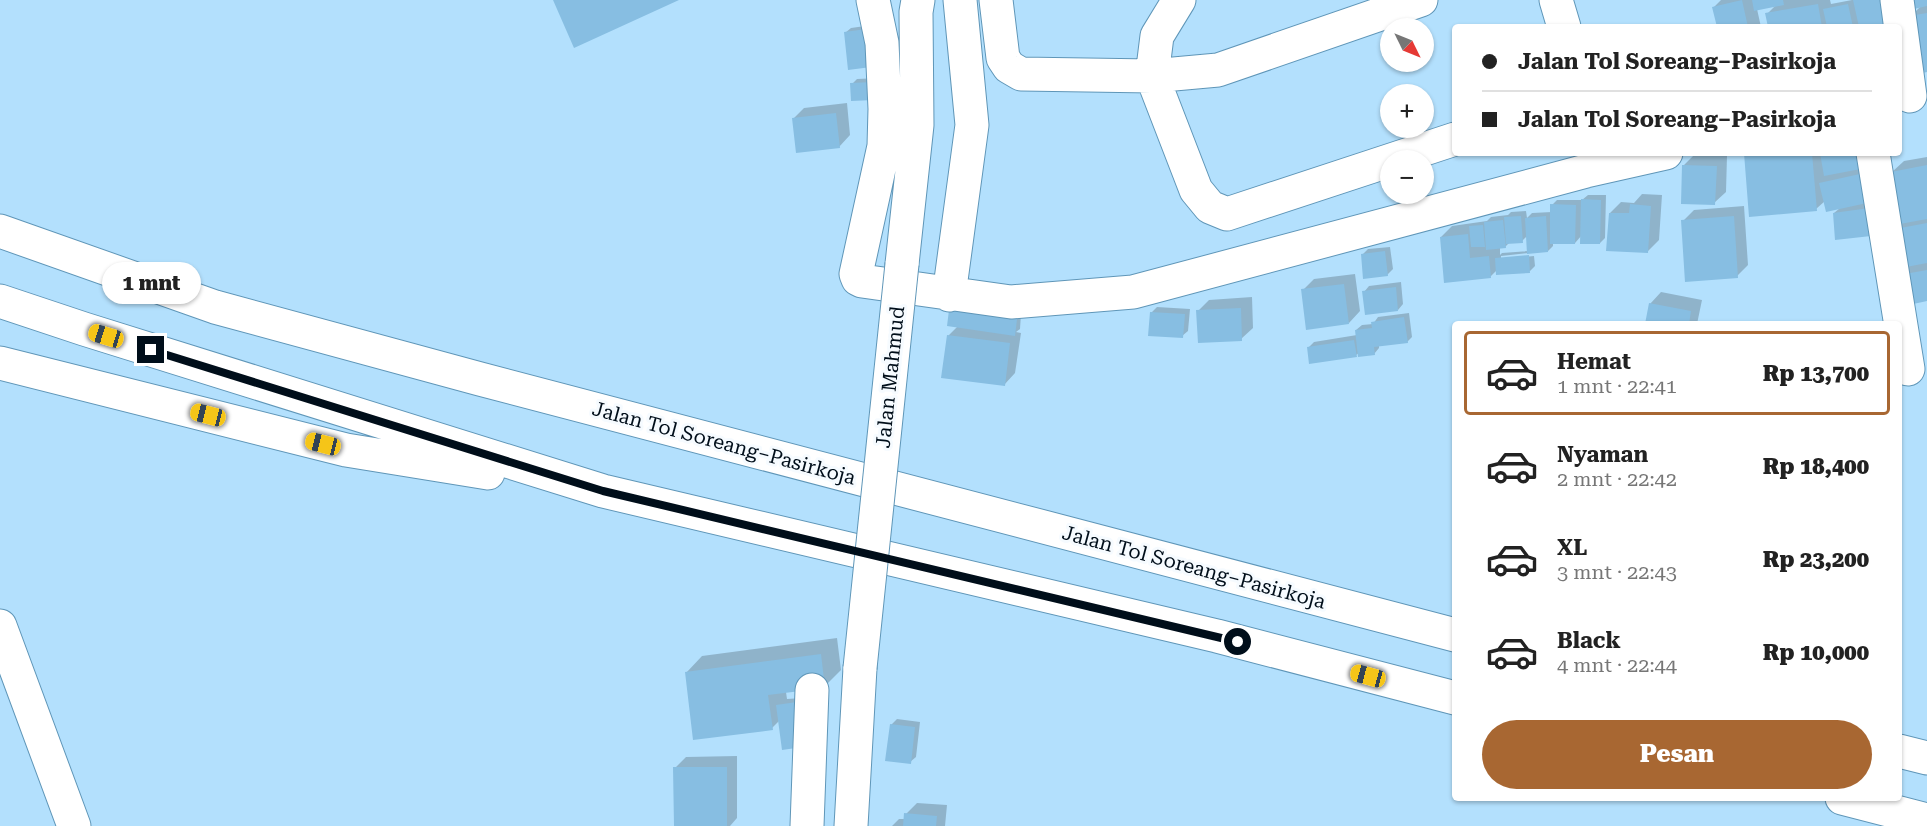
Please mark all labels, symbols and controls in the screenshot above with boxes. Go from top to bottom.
north arrow [1380,18,1434,72]
map controls [1380,18,1434,204]
text: Jalan Tol Soreang–Pasirkoja [1518,49,1836,74]
button: + [1380,84,1434,138]
text: Jalan Tol Soreang–Pasirkoja [1518,107,1836,132]
button: − [1380,150,1434,204]
callout: 1 mnt [102,263,201,305]
text: 1 mnt [123,271,180,295]
street label: Jalan Mahmud [871,305,909,449]
car [86,322,126,350]
route end [137,336,164,363]
icon: car [1485,346,1539,400]
text: Hemat [1557,349,1631,374]
text: Rp 13,700 [1763,361,1869,386]
text: 1 mnt · 22:41 [1557,374,1677,398]
street label: Jalan Tol Soreang–Pasirkoja [590,396,858,490]
car [188,402,228,428]
car [303,431,343,457]
icon: car [1485,439,1539,493]
text: Nyaman [1557,442,1648,467]
text: Rp 18,400 [1763,454,1869,479]
text: 2 mnt · 22:42 [1557,467,1677,491]
street label: Jalan Tol Soreang–Pasirkoja [1060,520,1328,614]
icon: car [1485,532,1539,586]
text: XL [1557,535,1587,560]
text: Rp 23,200 [1763,547,1869,572]
text: 3 mnt · 22:43 [1557,560,1677,584]
icon: car [1485,625,1539,679]
route start [1224,628,1251,655]
text: Black [1557,628,1621,653]
text: Rp 10,000 [1763,640,1869,665]
text: 4 mnt · 22:44 [1557,653,1677,677]
car [1348,663,1388,689]
button: Pesan [1482,720,1872,789]

